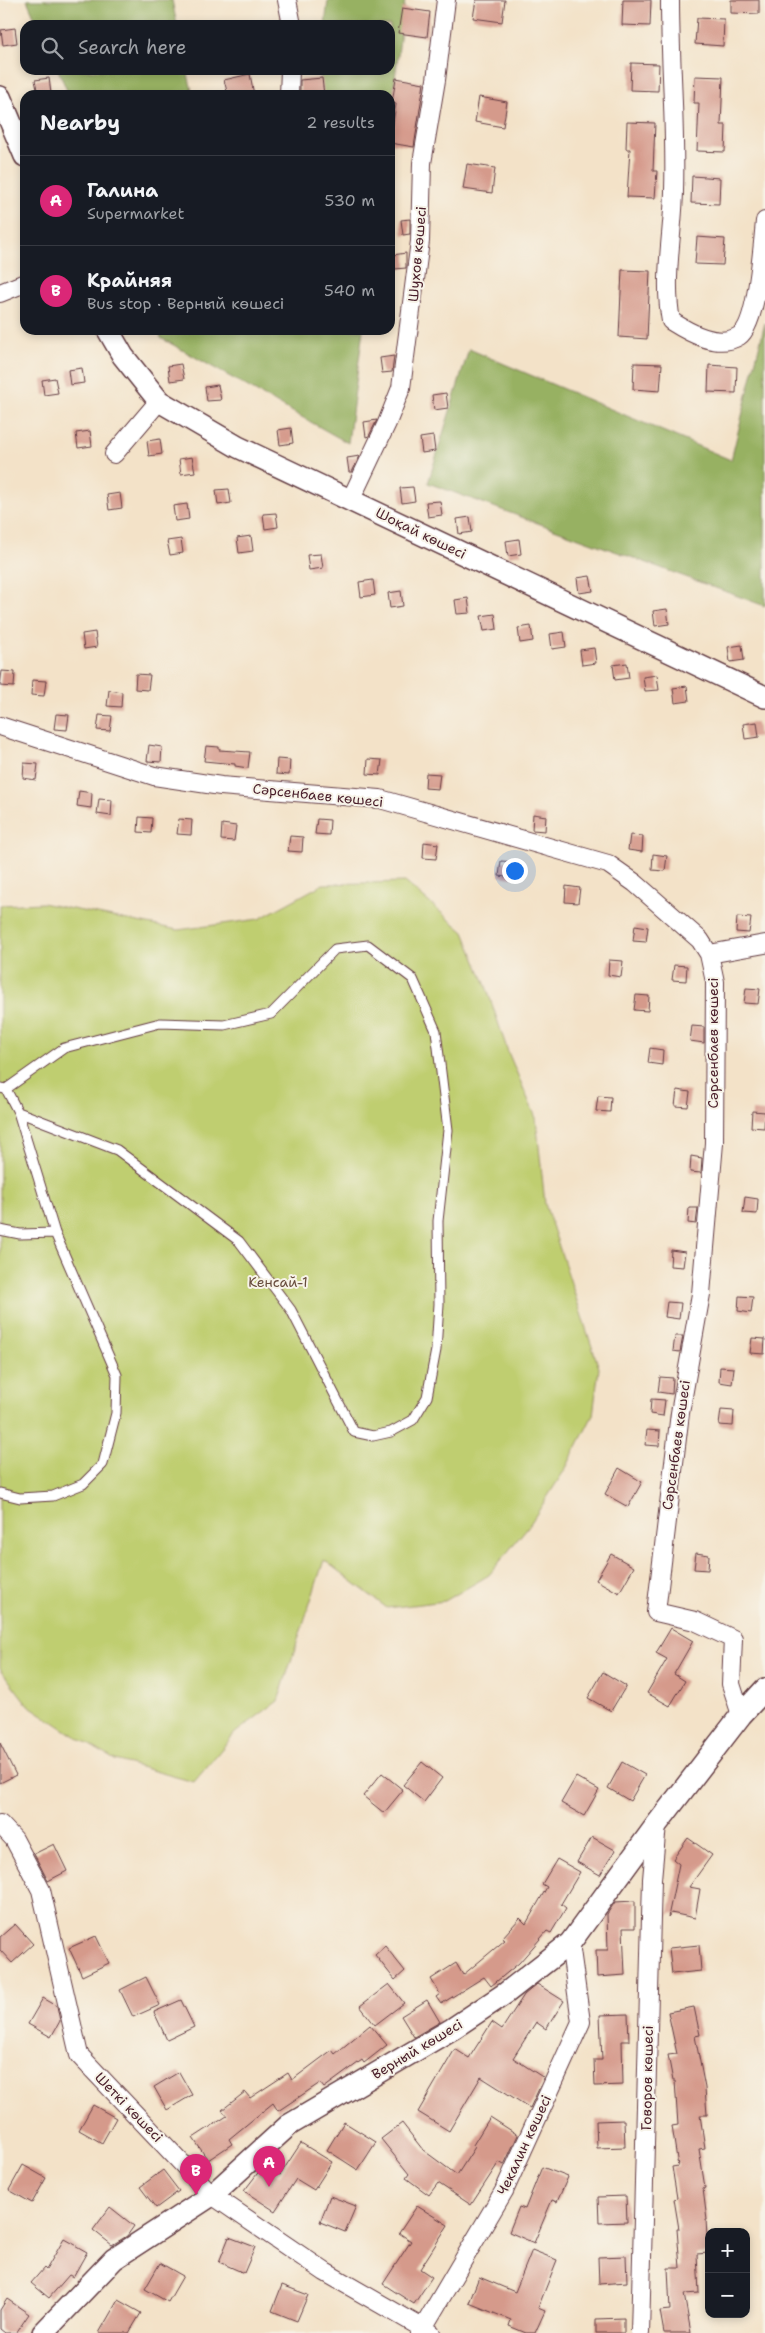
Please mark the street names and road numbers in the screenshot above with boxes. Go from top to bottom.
street label: Шухов көшесі [404,205,430,303]
street label: Шоқай көшесі [373,503,469,563]
street label: Сәрсенбаев көшесі [252,779,384,811]
street label: Сәрсенбаев көшесі [704,978,722,1108]
street label: Сәрсенбаев көшесі [658,1379,694,1511]
street label: Верный көшесі [368,2015,466,2083]
street label: Говоров көшесі [637,2025,657,2131]
street label: Шеткі көшесі [91,2068,167,2146]
street label: Чекалин көшесі [493,2092,555,2198]

